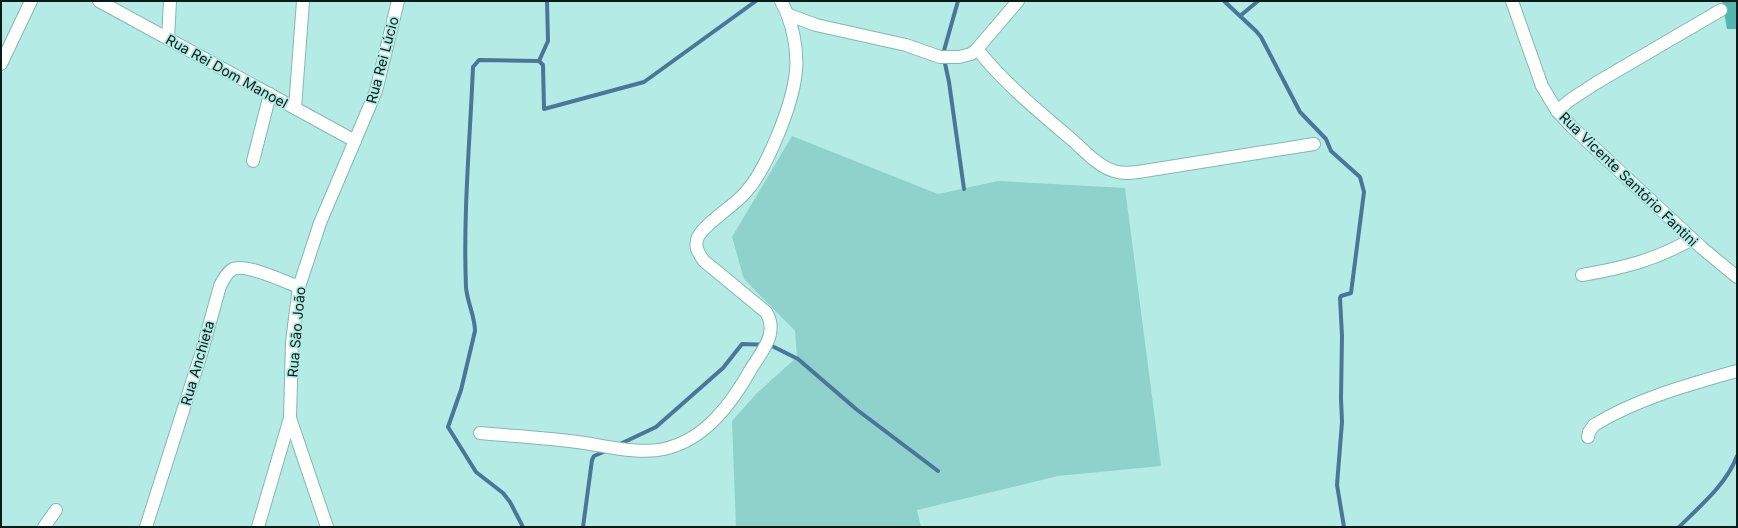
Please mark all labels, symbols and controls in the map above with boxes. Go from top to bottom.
street label: Rua Rei Lúcio [362,15,402,105]
street label: Rua Rei Dom Manoel [163,30,291,112]
street label: Rua Vicente Santório Fantini [1556,108,1702,250]
street label: Rua São João [284,286,308,378]
street label: Rua Anchieta [177,319,217,407]

